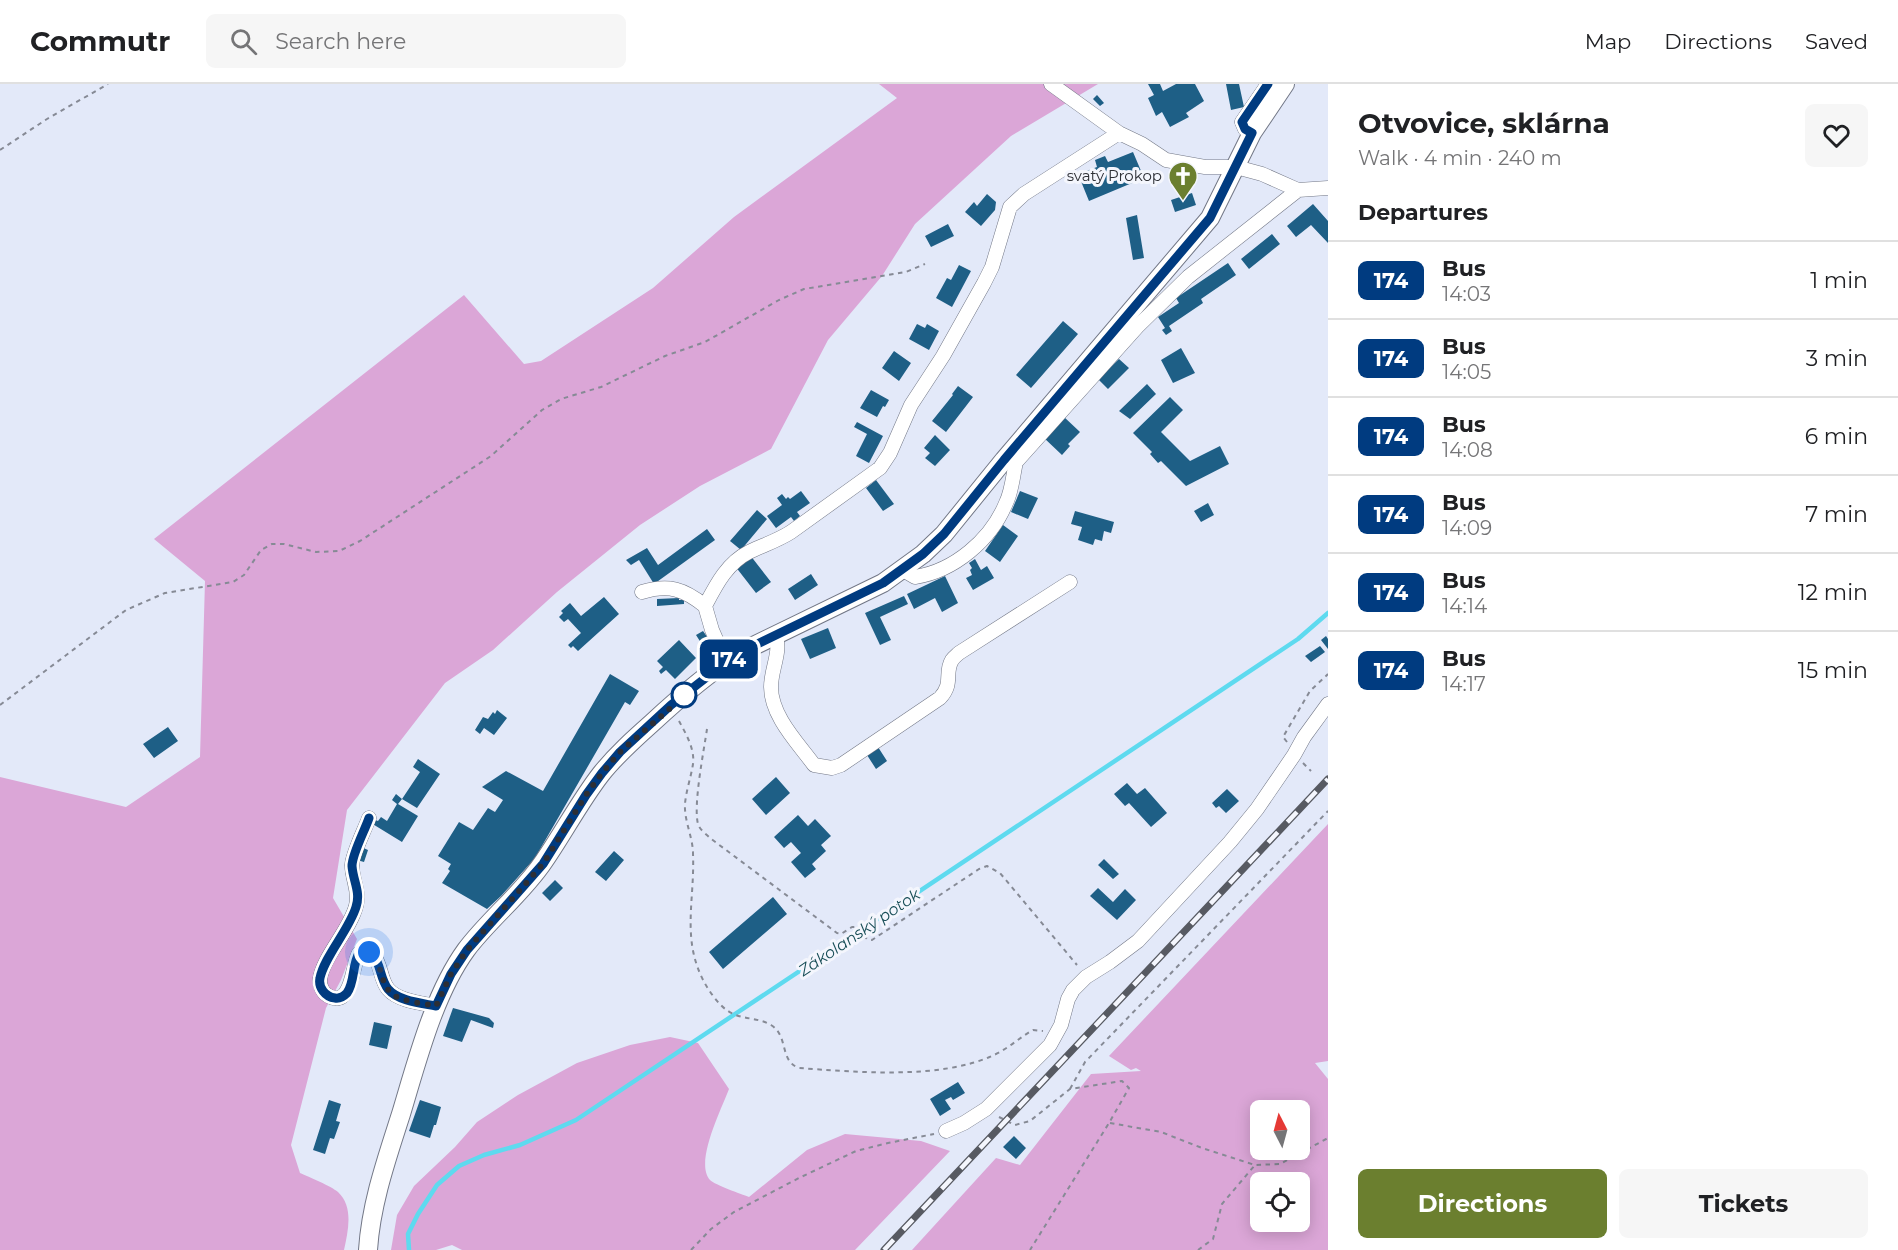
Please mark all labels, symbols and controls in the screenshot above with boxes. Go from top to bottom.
search box [206,14,626,68]
text: Commutr [30,24,170,58]
icon: search [227,25,260,58]
text: Search here [275,28,406,55]
text: Map [1585,29,1631,54]
text: Directions [1664,29,1772,54]
text: Saved [1805,29,1868,54]
button: heart [1805,104,1868,167]
text: Otvovice, sklárna [1358,106,1610,140]
text: Walk · 4 min · 240 m [1358,146,1562,170]
church icon: svatý Prokop [1167,160,1199,202]
place label: svatý Prokop [1067,166,1162,185]
text: Departures [1358,199,1488,226]
text: Bus [1442,255,1486,282]
text: 1 min [1810,267,1868,294]
text: 174 [1374,268,1408,293]
text: 14:03 [1442,282,1491,306]
text: Bus [1442,333,1486,360]
text: 3 min [1806,345,1868,372]
text: 174 [1374,346,1408,371]
text: 14:05 [1442,360,1491,384]
text: Bus [1442,411,1486,438]
text: 6 min [1805,423,1868,450]
text: 174 [1374,424,1408,449]
text: 14:08 [1442,438,1493,462]
text: Bus [1442,489,1486,516]
text: 7 min [1805,501,1868,528]
text: 174 [1374,502,1408,527]
text: 14:09 [1442,516,1492,540]
text: Bus [1442,567,1486,594]
text: 12 min [1798,579,1868,606]
text: 174 [1374,580,1408,605]
text: 14:14 [1442,594,1487,618]
line badge: 174 [694,640,764,678]
text: Bus [1442,645,1486,672]
text: 174 [712,647,746,672]
text: 15 min [1798,657,1868,684]
text: 174 [1374,658,1408,683]
text: 14:17 [1442,672,1486,696]
unlabelled marker [671,682,697,708]
water label: Zákolanský potok [794,884,925,981]
your location [354,937,384,967]
north arrow [1250,1100,1310,1160]
map controls [1250,1100,1310,1232]
button: Directions [1358,1169,1607,1238]
button: Tickets [1619,1169,1868,1238]
button: locate [1250,1172,1310,1232]

